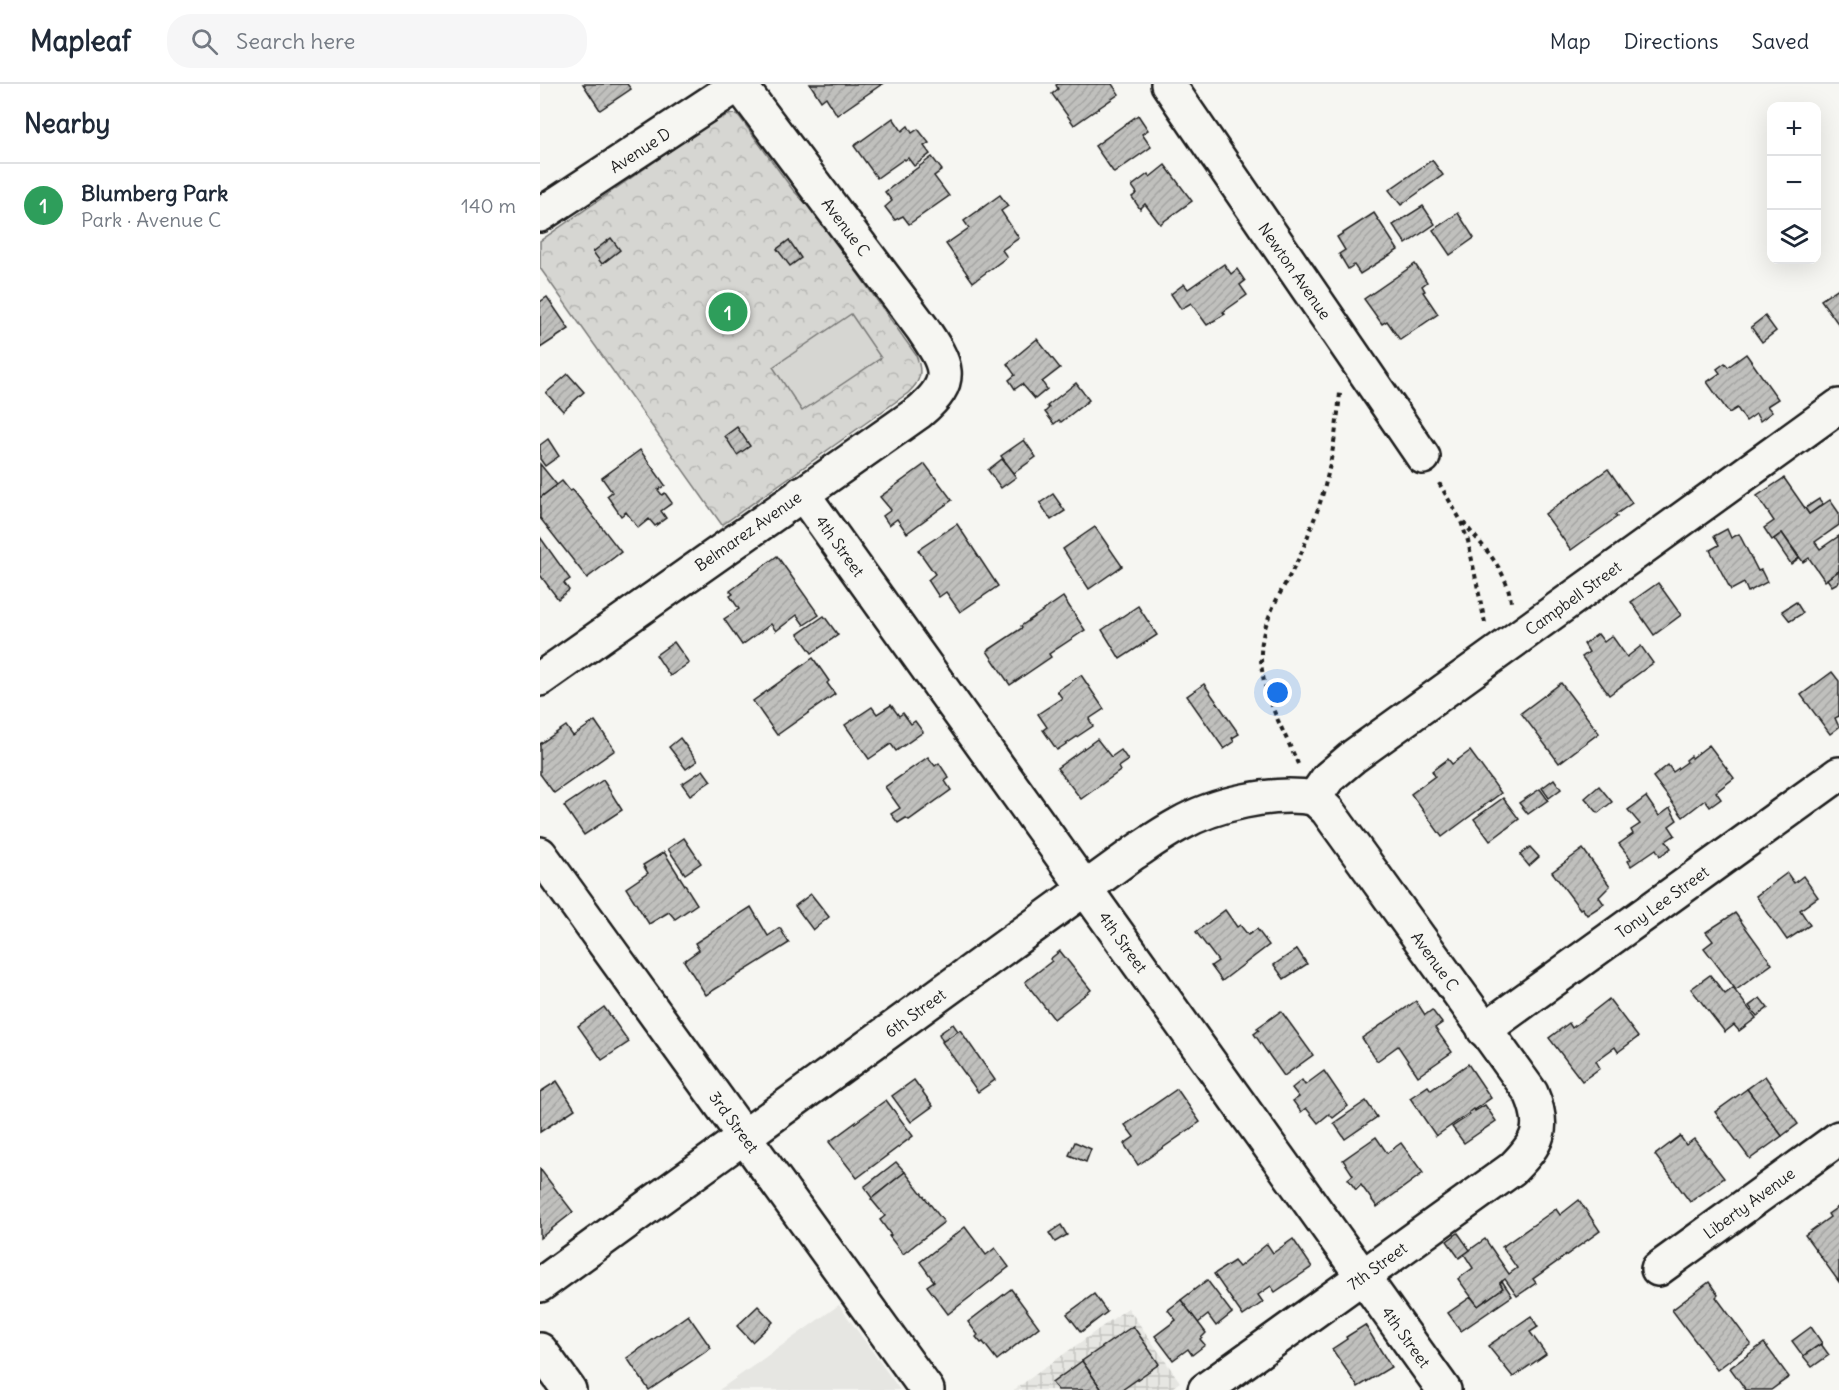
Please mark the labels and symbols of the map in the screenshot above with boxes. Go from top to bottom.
street label: Avenue D [606,123,674,177]
street label: Avenue C [818,194,874,260]
street label: Newton Avenue [1254,219,1336,323]
pin: 1 [708,290,747,334]
street label: Belmarez Avenue [691,487,805,575]
street label: 4th Street [811,512,869,581]
street label: Campbell Street [1521,556,1625,640]
your location [1263,678,1292,707]
street label: Tony Lee Street [1611,861,1713,943]
street label: 4th Street [1094,908,1152,977]
street label: Avenue C [1407,928,1463,994]
street label: 6th Street [881,984,950,1042]
street label: 3rd Street [705,1087,763,1157]
street label: Liberty Avenue [1699,1163,1799,1243]
street label: 7th Street [1343,1237,1411,1294]
street label: 4th Street [1377,1303,1435,1372]

